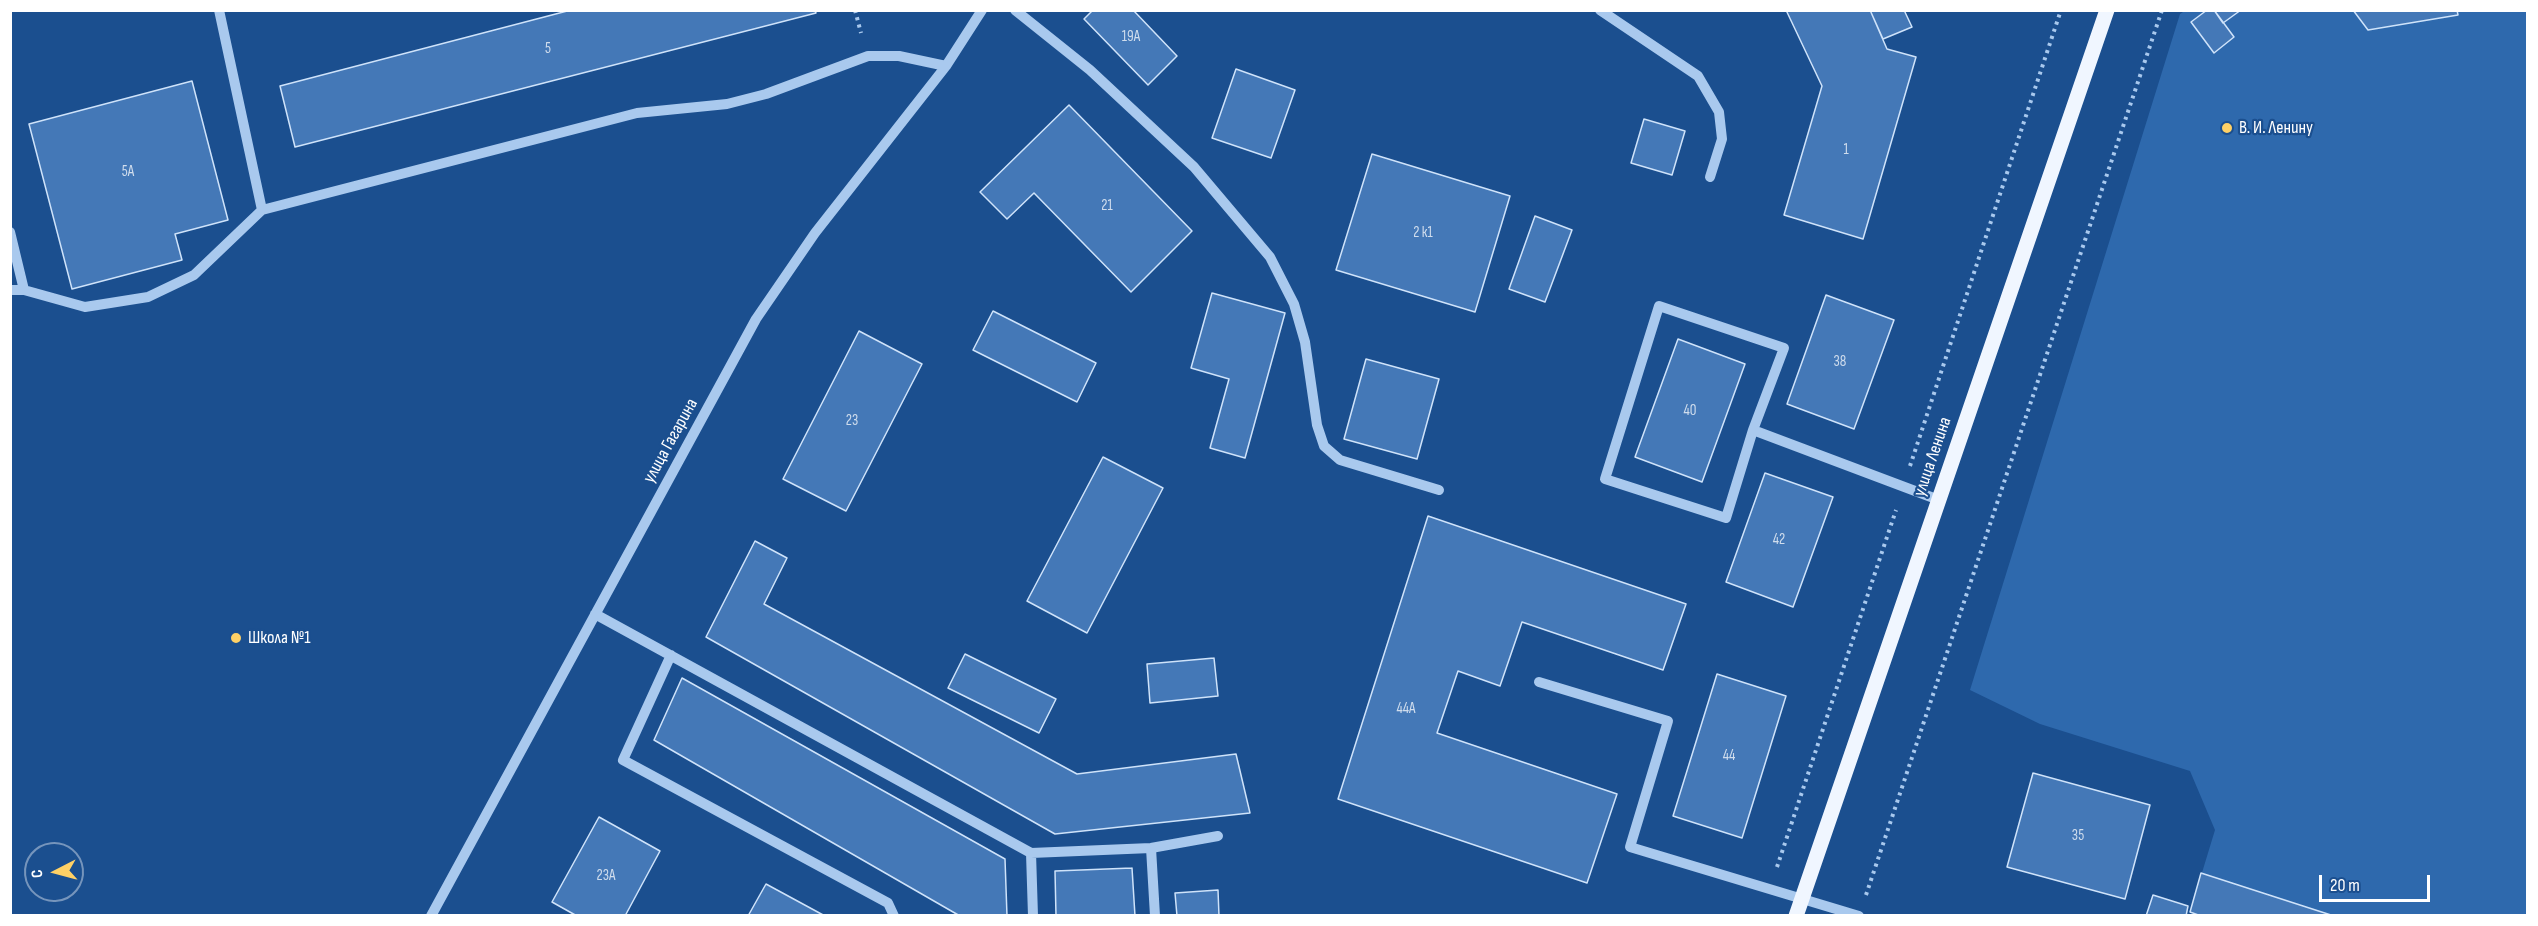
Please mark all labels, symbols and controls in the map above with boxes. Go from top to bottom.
house number: 19А [1122,28,1140,46]
house number: 5 [545,40,551,58]
place label: В. И. Ленину [2239,117,2313,139]
marker: В. И. Ленину [2220,121,2234,135]
house number: 1 [1843,141,1849,159]
house number: 5А [122,163,134,181]
house number: 21 [1101,197,1113,215]
house number: 2 к1 [1413,224,1433,242]
house number: 38 [1834,353,1846,371]
street label: улица Гагарина [639,395,703,487]
house number: 40 [1684,402,1696,420]
house number: 23 [846,412,858,430]
street label: улица Ленина [1909,414,1957,500]
house number: 42 [1773,531,1785,549]
place label: Школа №1 [248,627,311,649]
marker: Школа №1 [229,631,243,645]
house number: 44А [1396,700,1416,718]
house number: 44 [1723,747,1735,765]
house number: 35 [2072,827,2084,845]
north arrow [24,842,84,902]
scale bar [2322,863,2433,901]
house number: 23А [597,867,615,885]
text: С [28,869,47,879]
text: 20 m [2330,875,2360,896]

